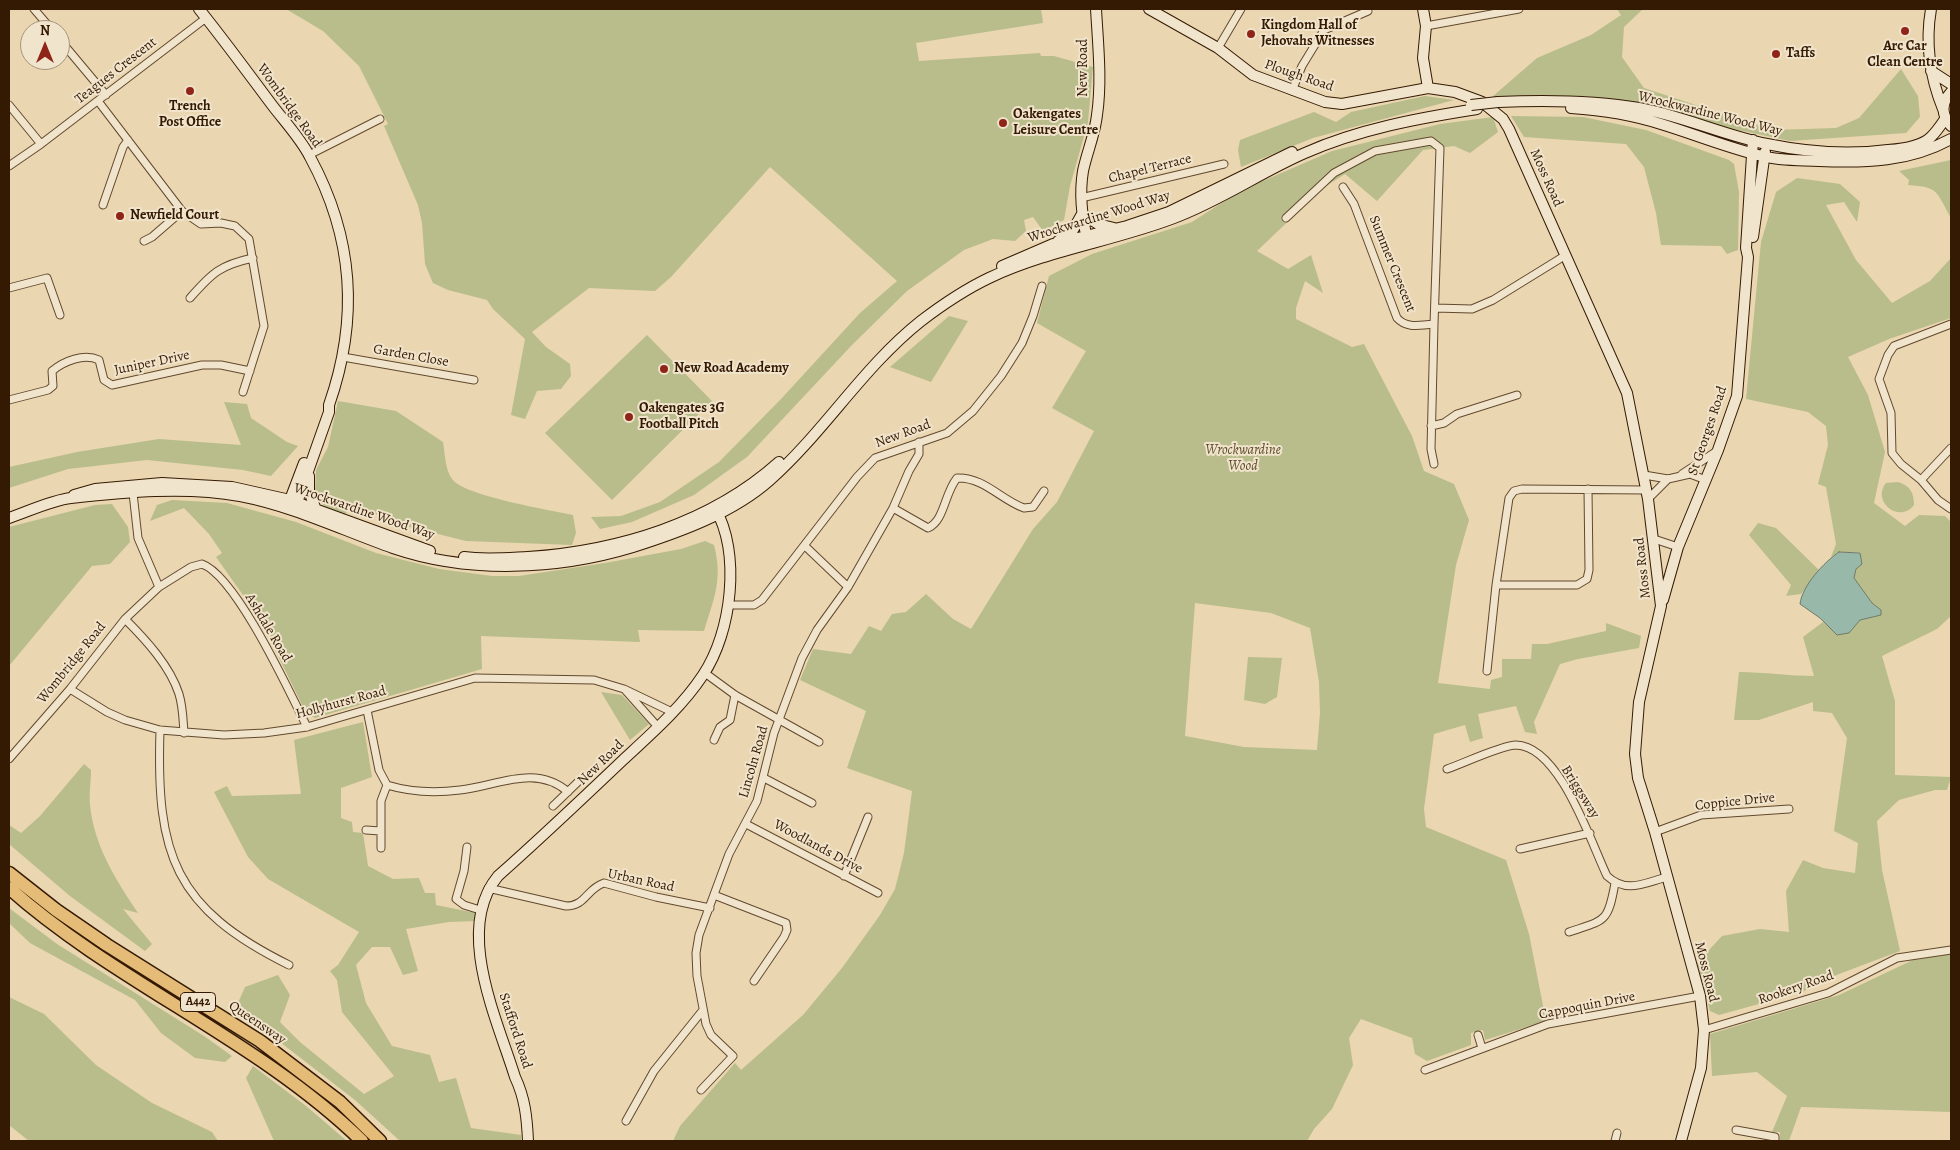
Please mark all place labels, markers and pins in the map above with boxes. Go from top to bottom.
place label: Kingdom Hall of Jehovahs Witnesses [1261,18,1375,50]
marker: Arc Car Clean Centre [1899,25,1911,37]
marker: Kingdom Hall of Jehovahs Witnesses [1245,28,1257,40]
place label: Arc Car Clean Centre [1867,39,1943,72]
place label: Taffs [1786,46,1815,62]
marker: Taffs [1770,48,1782,60]
marker: Trench Post Office [184,85,196,97]
place label: Trench Post Office [159,99,221,132]
place label: Oakengates Leisure Centre [1013,107,1098,140]
marker: Oakengates Leisure Centre [997,117,1009,129]
place label: Newfield Court [130,208,219,224]
marker: Newfield Court [114,210,126,222]
place label: New Road Academy [674,361,789,377]
marker: New Road Academy [658,363,670,375]
place label: Oakengates 3G Football Pitch [639,401,725,434]
marker: Oakengates 3G Football Pitch [623,411,635,423]

